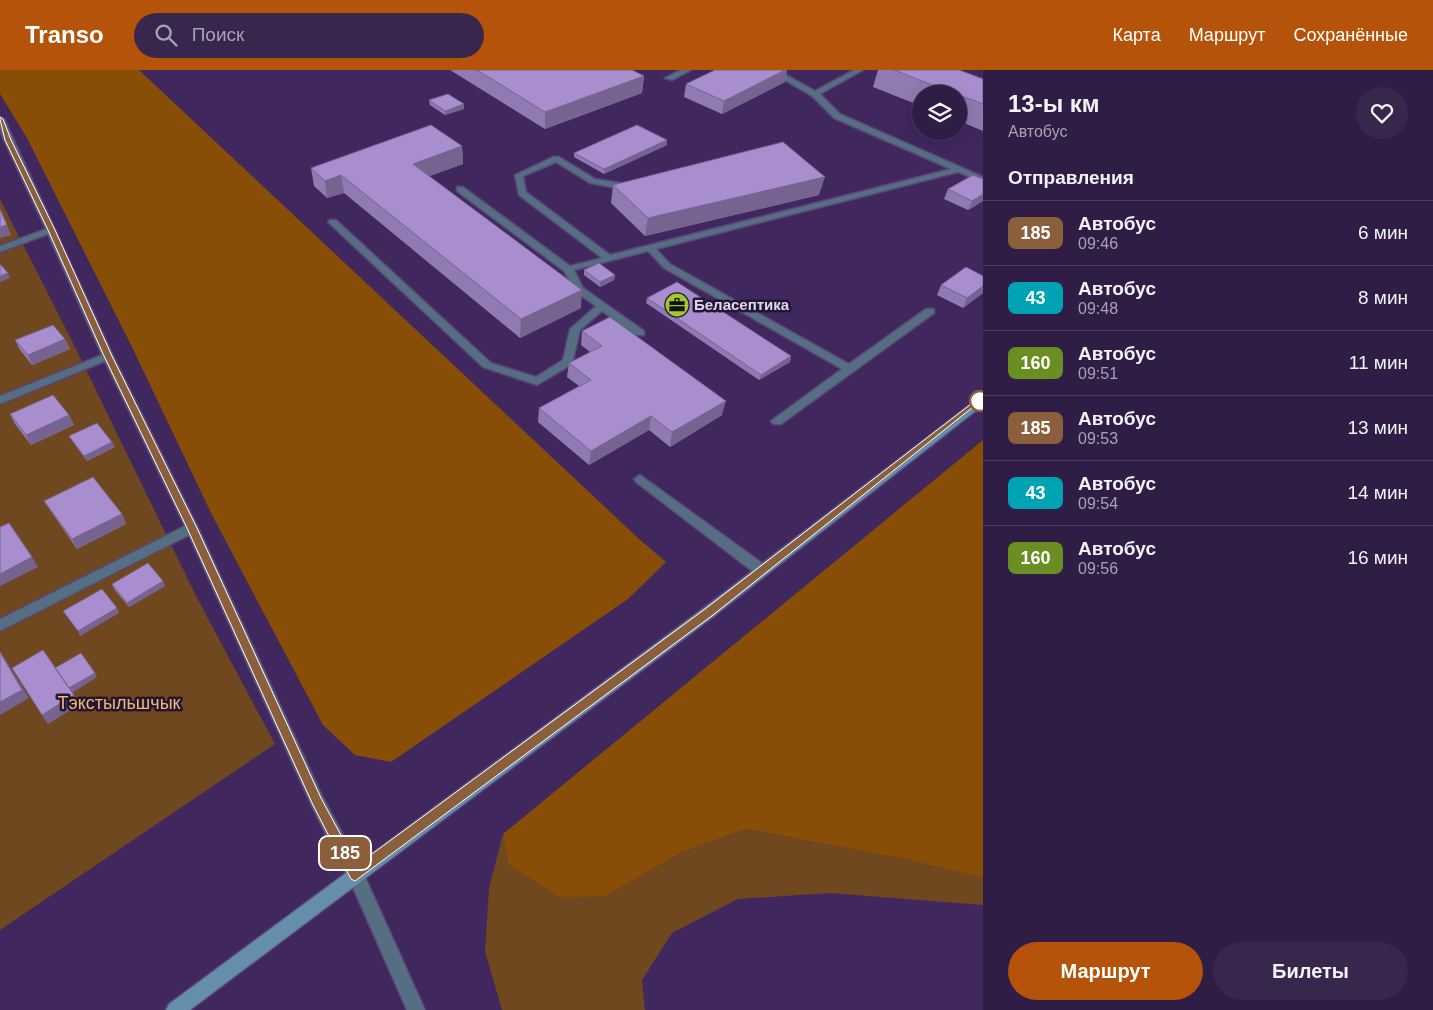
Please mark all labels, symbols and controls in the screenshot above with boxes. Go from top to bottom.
search box [134,13,484,58]
text: Transo [25,21,104,48]
icon: search [152,21,180,49]
text: Поиск [192,24,244,45]
text: Карта [1113,25,1161,45]
text: Маршрут [1189,25,1265,45]
text: Сохранённые [1293,25,1408,45]
map controls [912,85,967,140]
button: layers [912,85,967,140]
button: heart [1356,87,1408,139]
text: 13-ы км [1008,90,1100,117]
text: Автобус [1008,123,1068,140]
text: Отправления [1008,167,1134,188]
text: Автобус [1078,213,1156,234]
text: 6 мин [1358,222,1408,243]
text: 185 [1020,223,1051,243]
text: 09:46 [1078,235,1118,252]
text: Автобус [1078,278,1156,299]
text: 8 мин [1358,287,1408,308]
text: 43 [1025,288,1046,308]
office icon: Беласептика [664,292,690,318]
place label: Беласептика [694,296,790,313]
text: 09:48 [1078,300,1118,317]
text: Автобус [1078,343,1156,364]
text: 11 мин [1349,352,1408,373]
text: 160 [1020,353,1051,373]
text: 09:51 [1078,365,1118,382]
unlabelled marker [969,390,991,412]
text: Автобус [1078,408,1156,429]
text: 13 мин [1347,417,1408,438]
text: 185 [1020,418,1051,438]
text: 09:53 [1078,430,1118,447]
text: Автобус [1078,473,1156,494]
text: 14 мин [1347,482,1408,503]
text: 43 [1025,483,1046,503]
text: 09:54 [1078,495,1118,512]
text: Автобус [1078,538,1156,559]
text: 16 мин [1347,547,1408,568]
text: 160 [1020,548,1051,568]
text: 09:56 [1078,560,1118,577]
park label: Тэкстыльшчык [58,693,181,713]
line badge: 185 [316,837,374,869]
text: 185 [330,843,360,863]
button: Маршрут [1008,942,1203,1000]
button: Билеты [1213,942,1408,1000]

